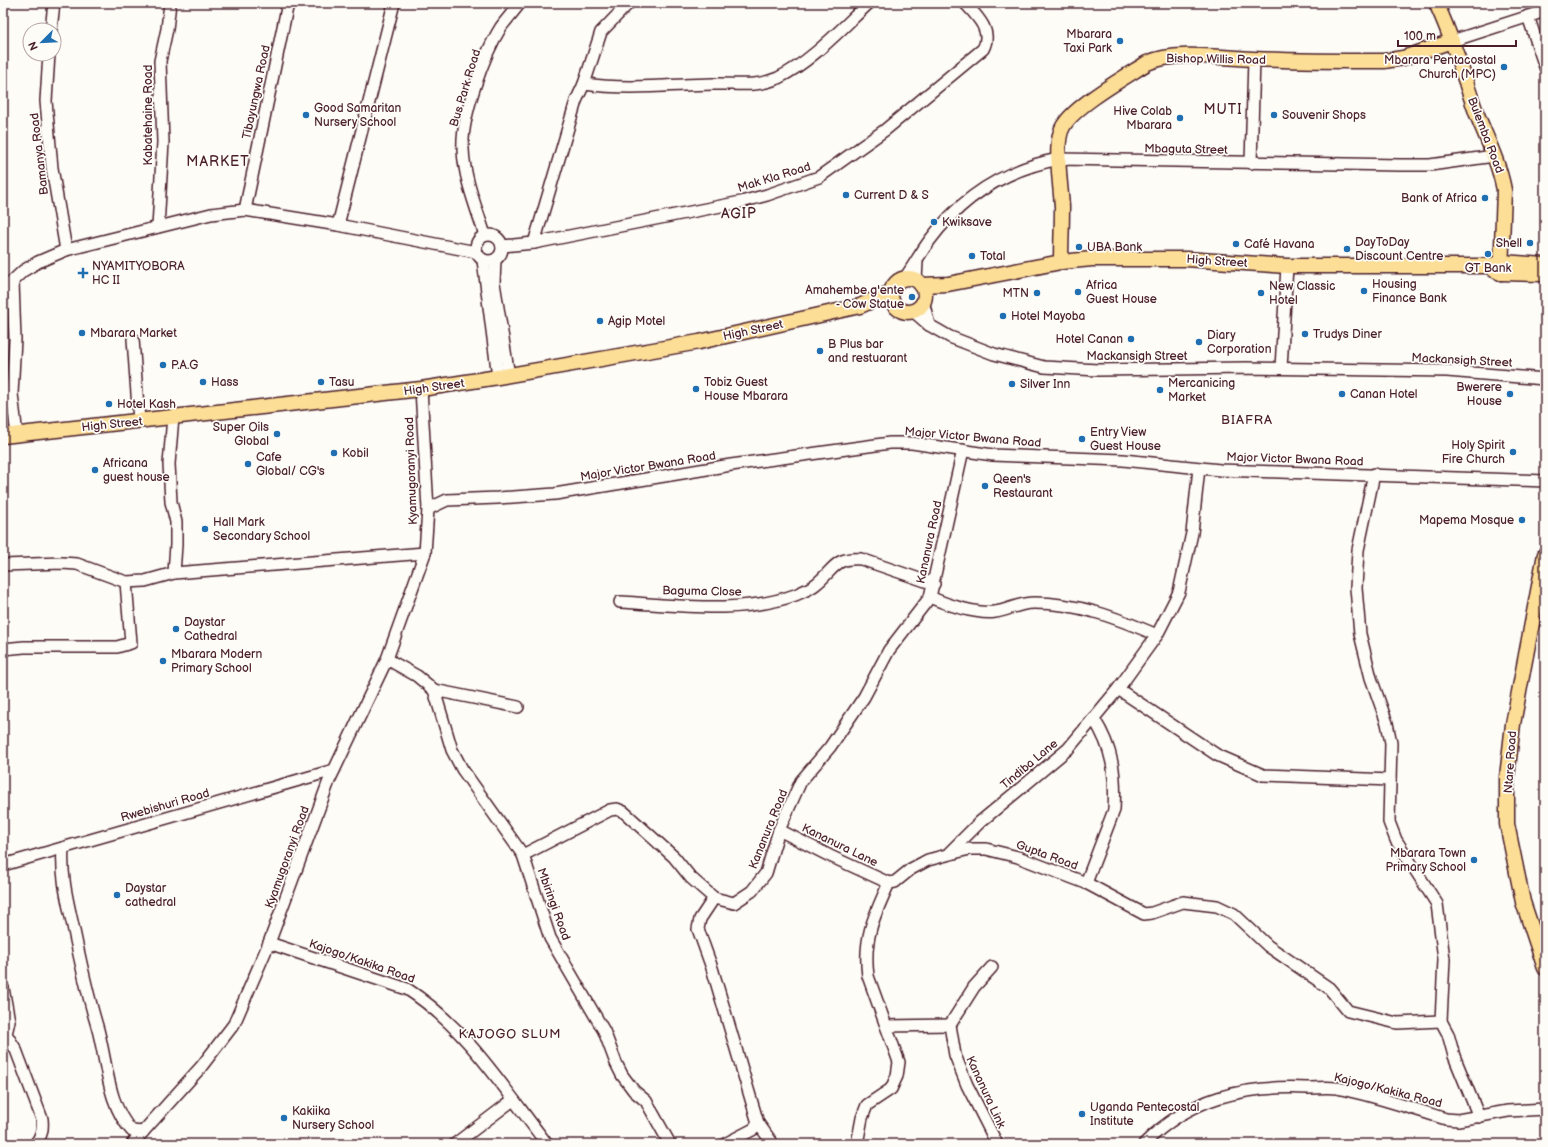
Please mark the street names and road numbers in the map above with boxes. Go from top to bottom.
street label: Tibayungwa Road [239,44,274,141]
street label: Bus Park Road [447,47,484,129]
street label: Bishop Willis Road [1166,51,1266,68]
street label: Kabatehaine Road [141,64,156,165]
street label: Bulemba Road [1464,95,1507,176]
street label: Bamanya Road [27,112,52,196]
street label: Mbaguta Street [1144,141,1228,158]
street label: Mak Kla Road [736,159,813,196]
street label: High Street [1186,252,1248,271]
street label: High Street [722,317,785,344]
street label: Mackansigh Street [1086,349,1188,364]
street label: Mackansigh Street [1411,350,1513,371]
street label: High Street [403,376,466,399]
street label: High Street [81,414,144,435]
street label: Kyamugoranyi Road [402,417,421,525]
street label: Major Victor Bwana Road [904,424,1042,451]
street label: Major Victor Bwana Road [579,448,717,485]
street label: Major Victor Bwana Road [1226,450,1364,469]
street label: Kananura Road [913,499,946,585]
street label: Baguma Close [662,583,742,600]
street label: Ntare Road [1501,730,1520,794]
street label: Tindiba Lane [998,736,1061,793]
street label: Rwebishuri Road [119,786,211,825]
street label: Kananura Road [746,787,791,871]
street label: Kyamugoranyi Road [262,804,313,910]
street label: Kananura Lane [799,821,880,870]
street label: Gupta Road [1014,837,1080,874]
street label: Mbiringi Road [534,866,574,942]
street label: Kajogo/Kakika Road [307,936,417,987]
street label: Kananura Link [962,1054,1009,1131]
street label: Kajogo/Kakika Road [1332,1070,1444,1111]

